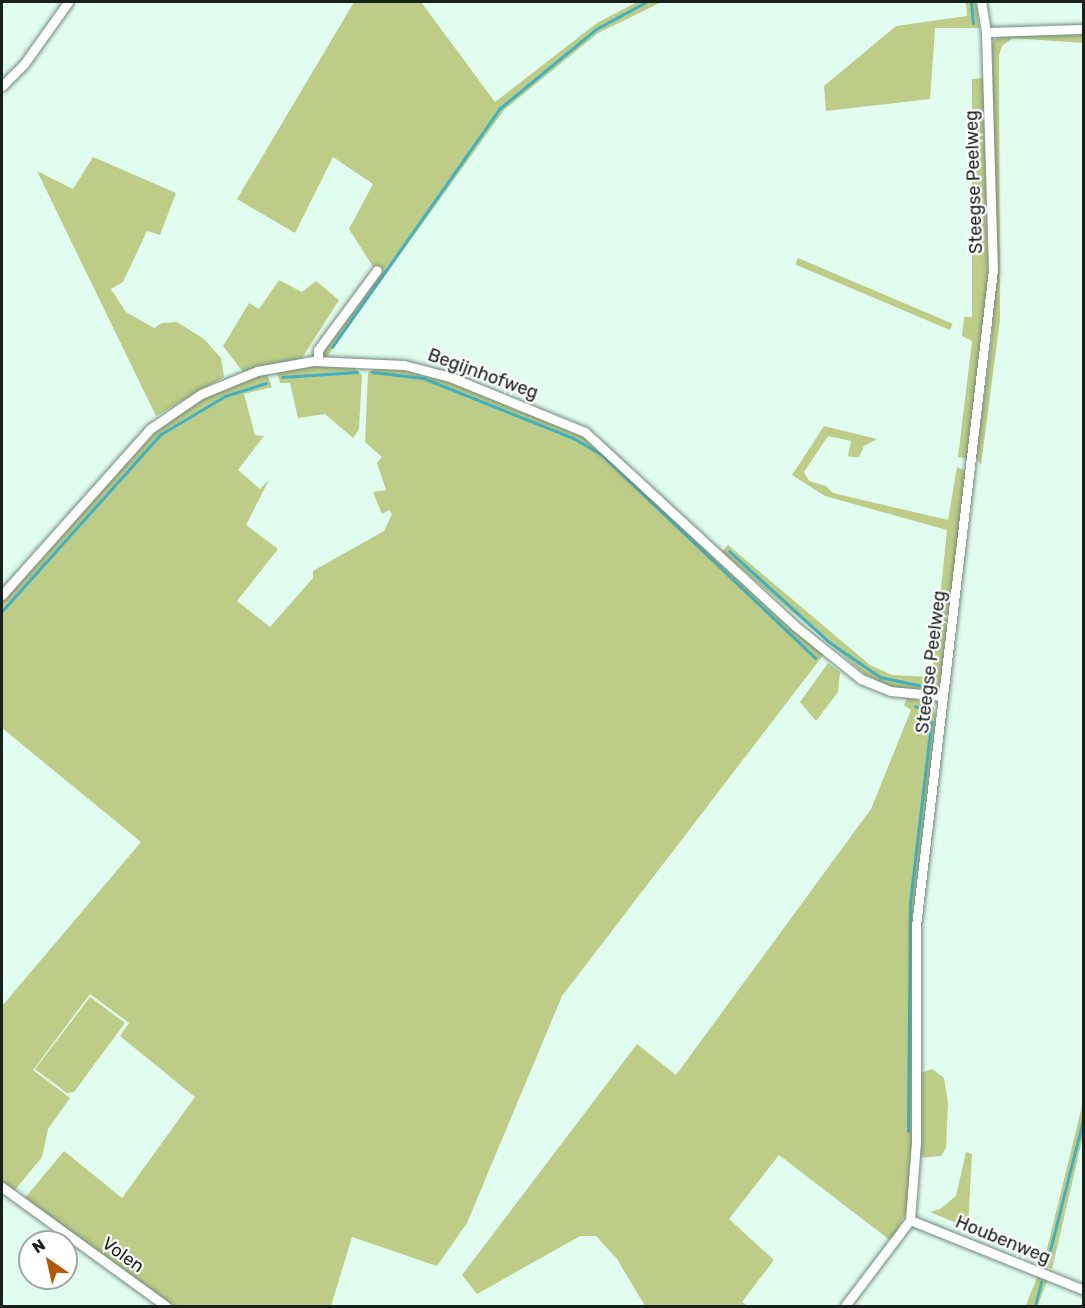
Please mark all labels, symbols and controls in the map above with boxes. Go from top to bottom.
street label: Steegse Peelweg [961,110,987,254]
street label: Begijnhofweg [425,344,541,404]
street label: Steegse Peelweg [912,589,950,735]
street label: Houbenweg [952,1211,1054,1269]
north arrow [18,1230,78,1290]
street label: Volen [98,1233,148,1277]
text: N [29,1235,49,1257]

